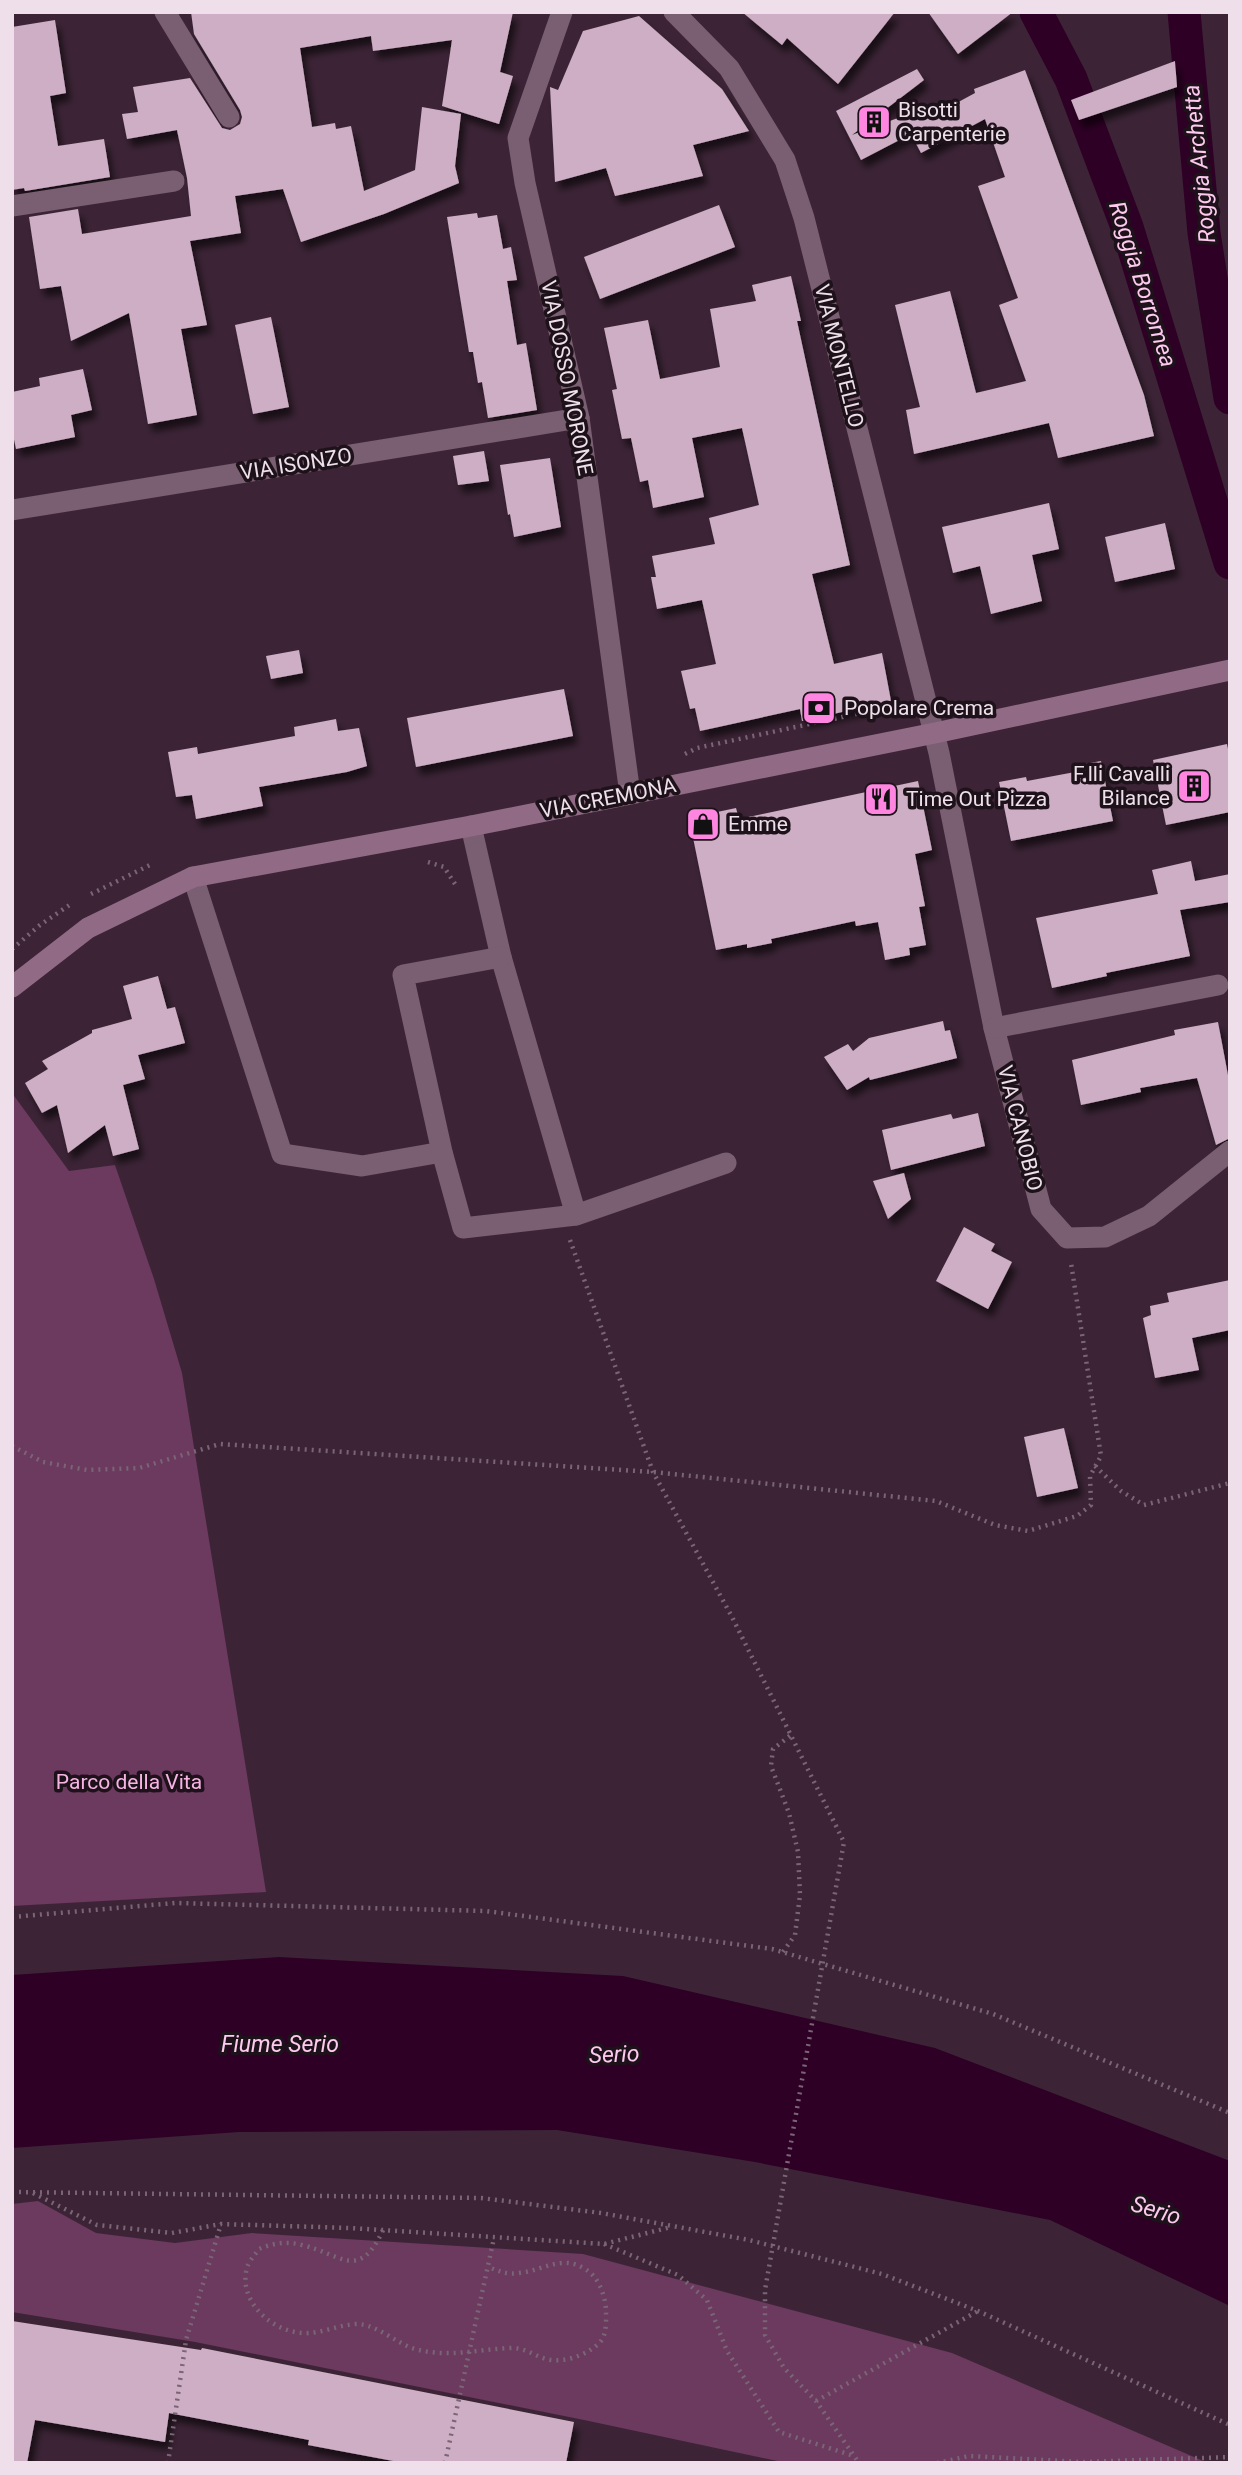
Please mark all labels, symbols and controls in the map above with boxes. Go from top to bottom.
water label: Roggia Archetta [1178,83,1221,245]
place label: Bisotti Carpenterie [898,98,1006,146]
building icon: Bisotti Carpenterie [855,103,893,141]
water label: Roggia Borromea [1103,198,1182,370]
street label: VIA DOSSO MORONE [536,278,598,478]
street label: VIA MONTELLO [810,282,868,430]
street label: VIA ISONZO [239,443,353,485]
bank icon: Popolare Crema [800,689,838,727]
place label: Popolare Crema [844,696,994,720]
place label: F.lli Cavalli Bilance [1073,762,1170,810]
building icon: F.lli Cavalli Bilance [1175,767,1213,805]
street label: VIA CREMONA [538,773,678,823]
restaurant icon: Time Out Pizza [862,780,900,818]
place label: Time Out Pizza [906,787,1047,811]
shop icon: Emme [684,805,722,843]
place label: Emme [728,812,788,836]
street label: VIA CANOBIO [993,1063,1047,1193]
park label: Parco della Vita [56,1770,202,1794]
water label: Fiume Serio [221,2031,339,2058]
water label: Serio [588,2040,640,2069]
water label: Serio [1128,2190,1184,2231]

